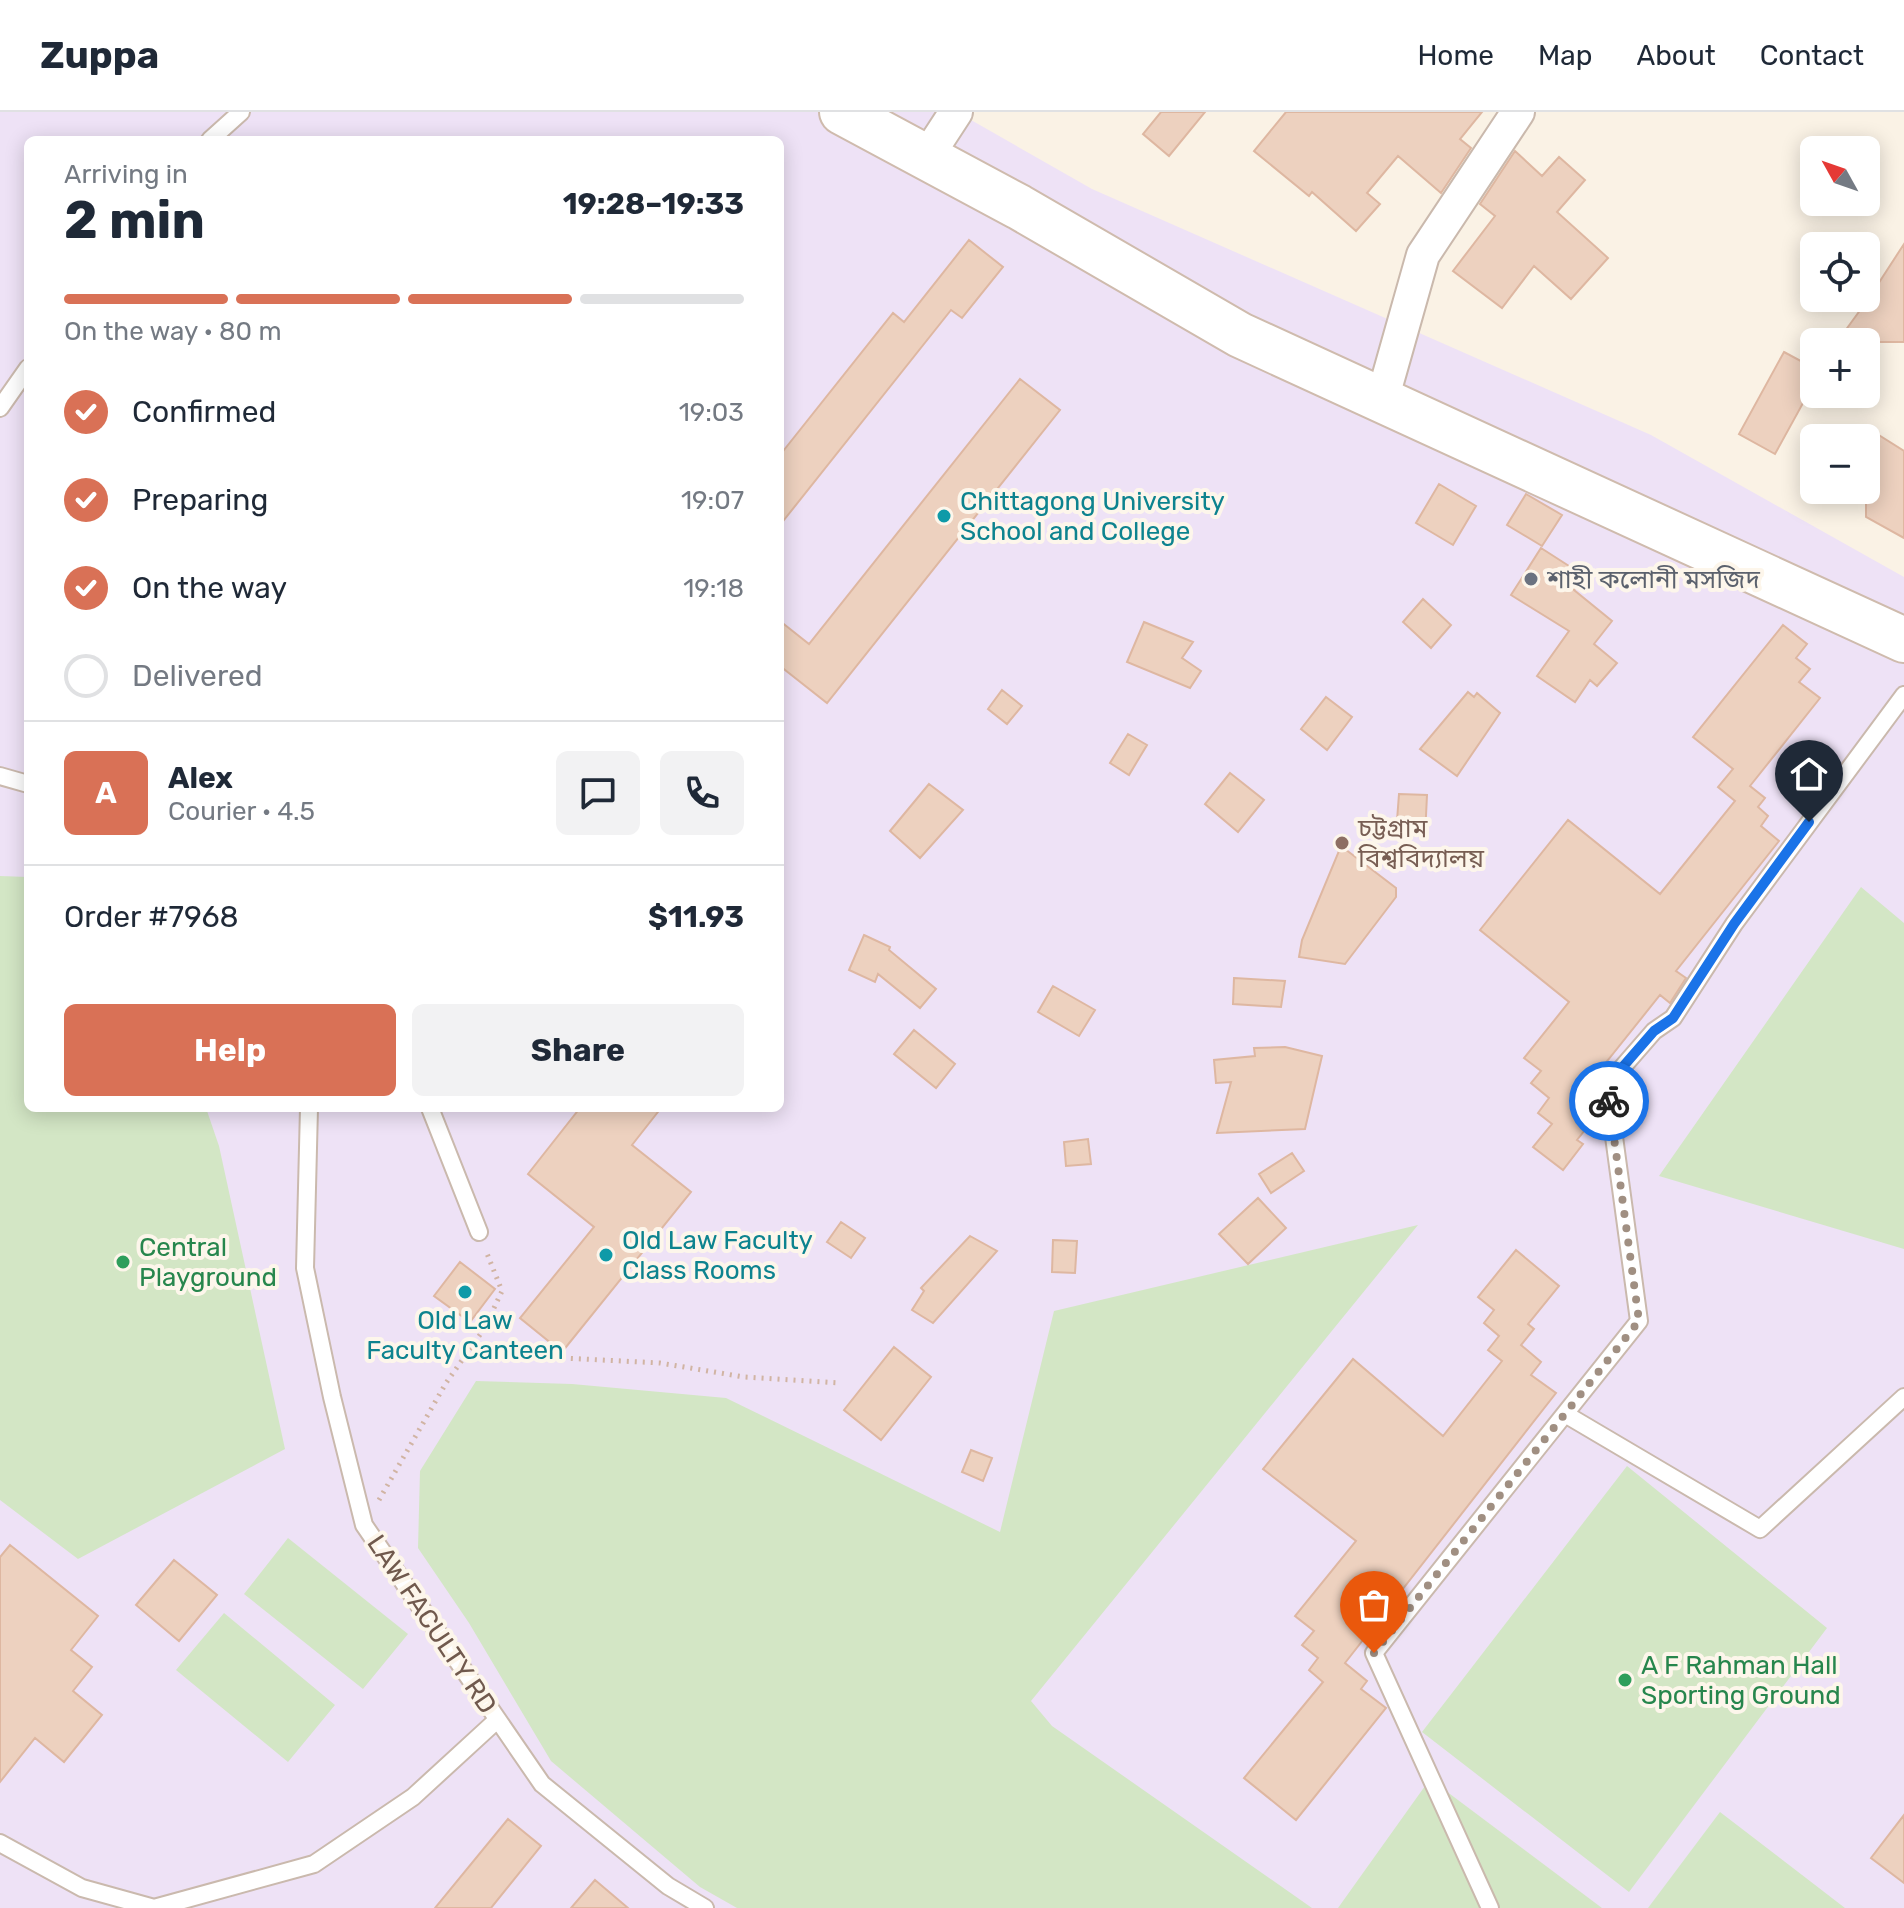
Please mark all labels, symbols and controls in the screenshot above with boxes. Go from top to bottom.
text: Zuppa [40,32,159,78]
text: Home [1417,39,1494,72]
text: Map [1538,39,1592,72]
text: About [1636,39,1716,72]
text: Contact [1760,39,1864,72]
north arrow [1800,136,1880,216]
map controls [1800,136,1880,504]
text: Arriving in [64,159,188,190]
text: 19:28–19:33 [563,186,744,222]
text: 2 min [64,189,205,251]
button: locate [1800,232,1880,312]
text: On the way · 80 m [64,316,282,347]
button: + [1800,328,1880,408]
icon: check [64,390,108,434]
text: Confirmed [132,394,276,430]
text: 19:03 [679,397,744,428]
button: − [1800,424,1880,504]
icon: check [64,478,108,522]
text: Preparing [132,482,268,518]
text: 19:07 [681,485,744,516]
place label: Chittagong University School and College [960,486,1225,547]
marker: Chittagong University School and College [935,507,953,525]
place label: শাহী কলোনী মসজিদ [1546,564,1760,595]
icon: check [64,566,108,610]
text: On the way [132,570,287,606]
marker: শাহী কলোনী মসজিদ [1522,570,1540,588]
text: 19:18 [683,573,744,604]
text: Delivered [132,658,263,694]
pin [1775,740,1843,822]
button: chat [556,751,640,835]
button: phone [660,751,744,835]
icon: home [1787,752,1831,796]
text: Alex [168,760,233,796]
text: A [95,775,117,811]
text: Courier · 4.5 [168,796,315,827]
place label: চট্টগ্রাম বিশ্ববিদ্যালয় [1357,813,1485,874]
marker: চট্টগ্রাম বিশ্ববিদ্যালয় [1333,834,1351,852]
text: Order #7968 [64,899,239,935]
text: $11.93 [648,899,744,935]
button: Help [64,1004,396,1096]
button: Share [412,1004,744,1096]
courier [1569,1061,1649,1141]
icon: bike [1587,1079,1631,1123]
place label: Old Law Faculty Class Rooms [622,1225,813,1286]
place label: Central Playground [139,1232,277,1293]
marker: Old Law Faculty Class Rooms [597,1246,615,1264]
marker: Central Playground [114,1253,132,1271]
marker: Old Law Faculty Canteen [456,1283,474,1301]
place label: Old Law Faculty Canteen [366,1305,564,1366]
street label: LAW FACULTY RD [360,1529,503,1719]
pin [1340,1571,1408,1653]
icon: bag [1352,1583,1396,1627]
place label: A F Rahman Hall Sporting Ground [1641,1650,1841,1711]
marker: A F Rahman Hall Sporting Ground [1616,1671,1634,1689]

